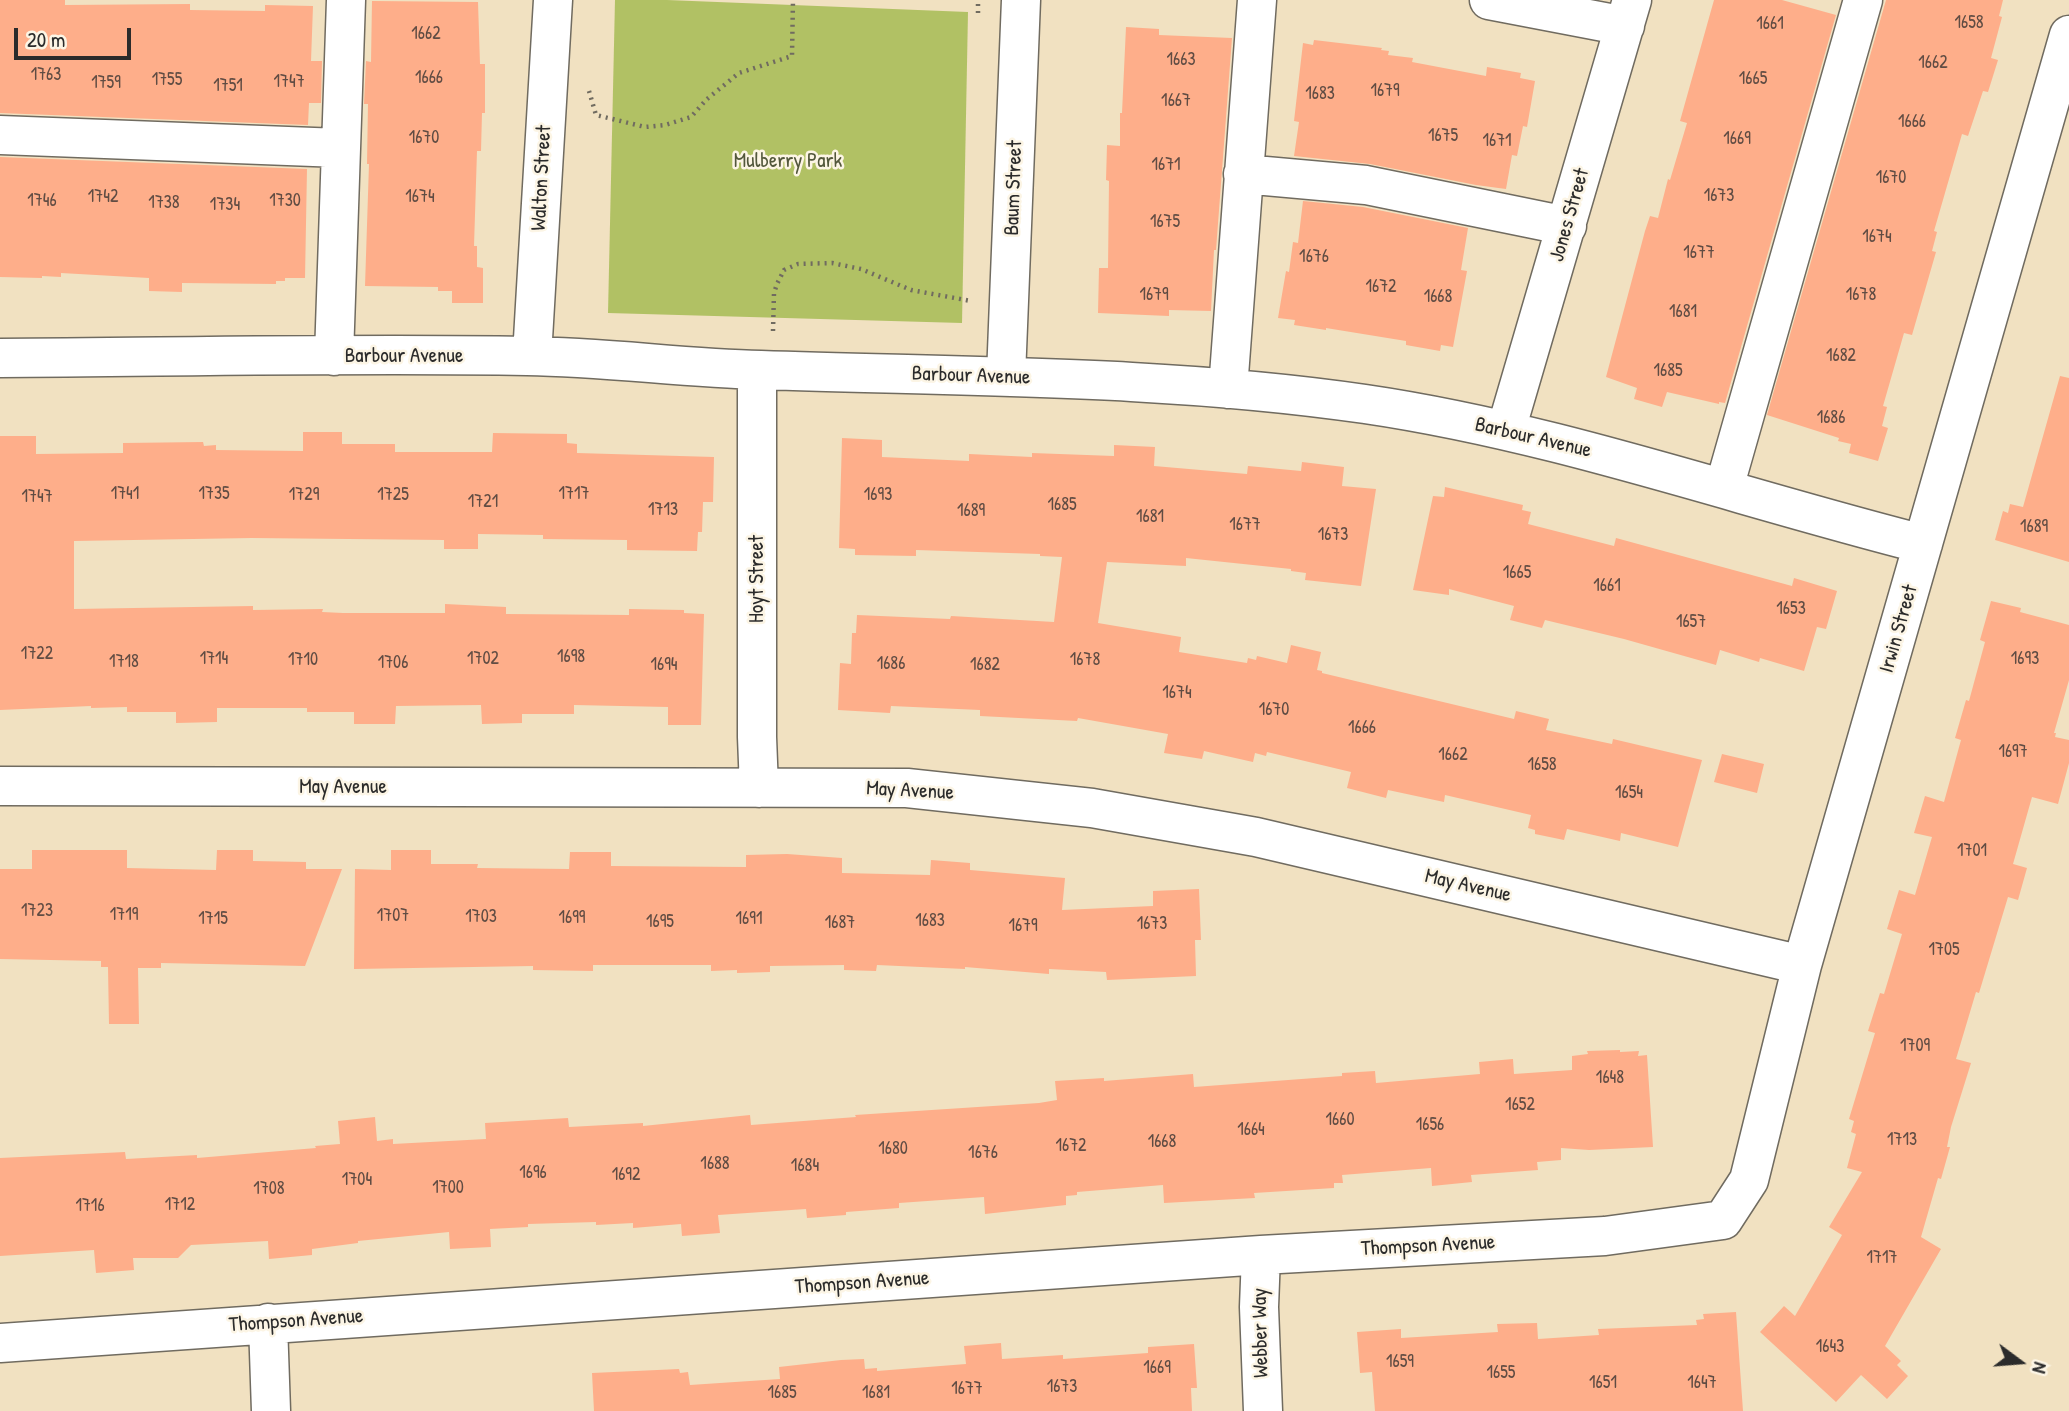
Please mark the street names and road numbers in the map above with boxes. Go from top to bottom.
street label: Walton Street [527,125,557,231]
street label: Baum Street [1000,140,1028,236]
street label: Jones Street [1545,165,1595,265]
street label: Barbour Avenue [345,343,463,369]
street label: Barbour Avenue [911,361,1031,391]
street label: Barbour Avenue [1472,412,1594,464]
street label: Hoyt Street [744,535,770,623]
street label: Irwin Street [1874,582,1924,676]
street label: May Avenue [299,774,387,800]
street label: May Avenue [866,776,954,806]
street label: May Avenue [1422,864,1514,908]
street label: Thompson Avenue [1360,1230,1496,1262]
street label: Thompson Avenue [794,1266,930,1300]
street label: Webber Way [1248,1288,1274,1378]
street label: Thompson Avenue [228,1304,364,1338]

